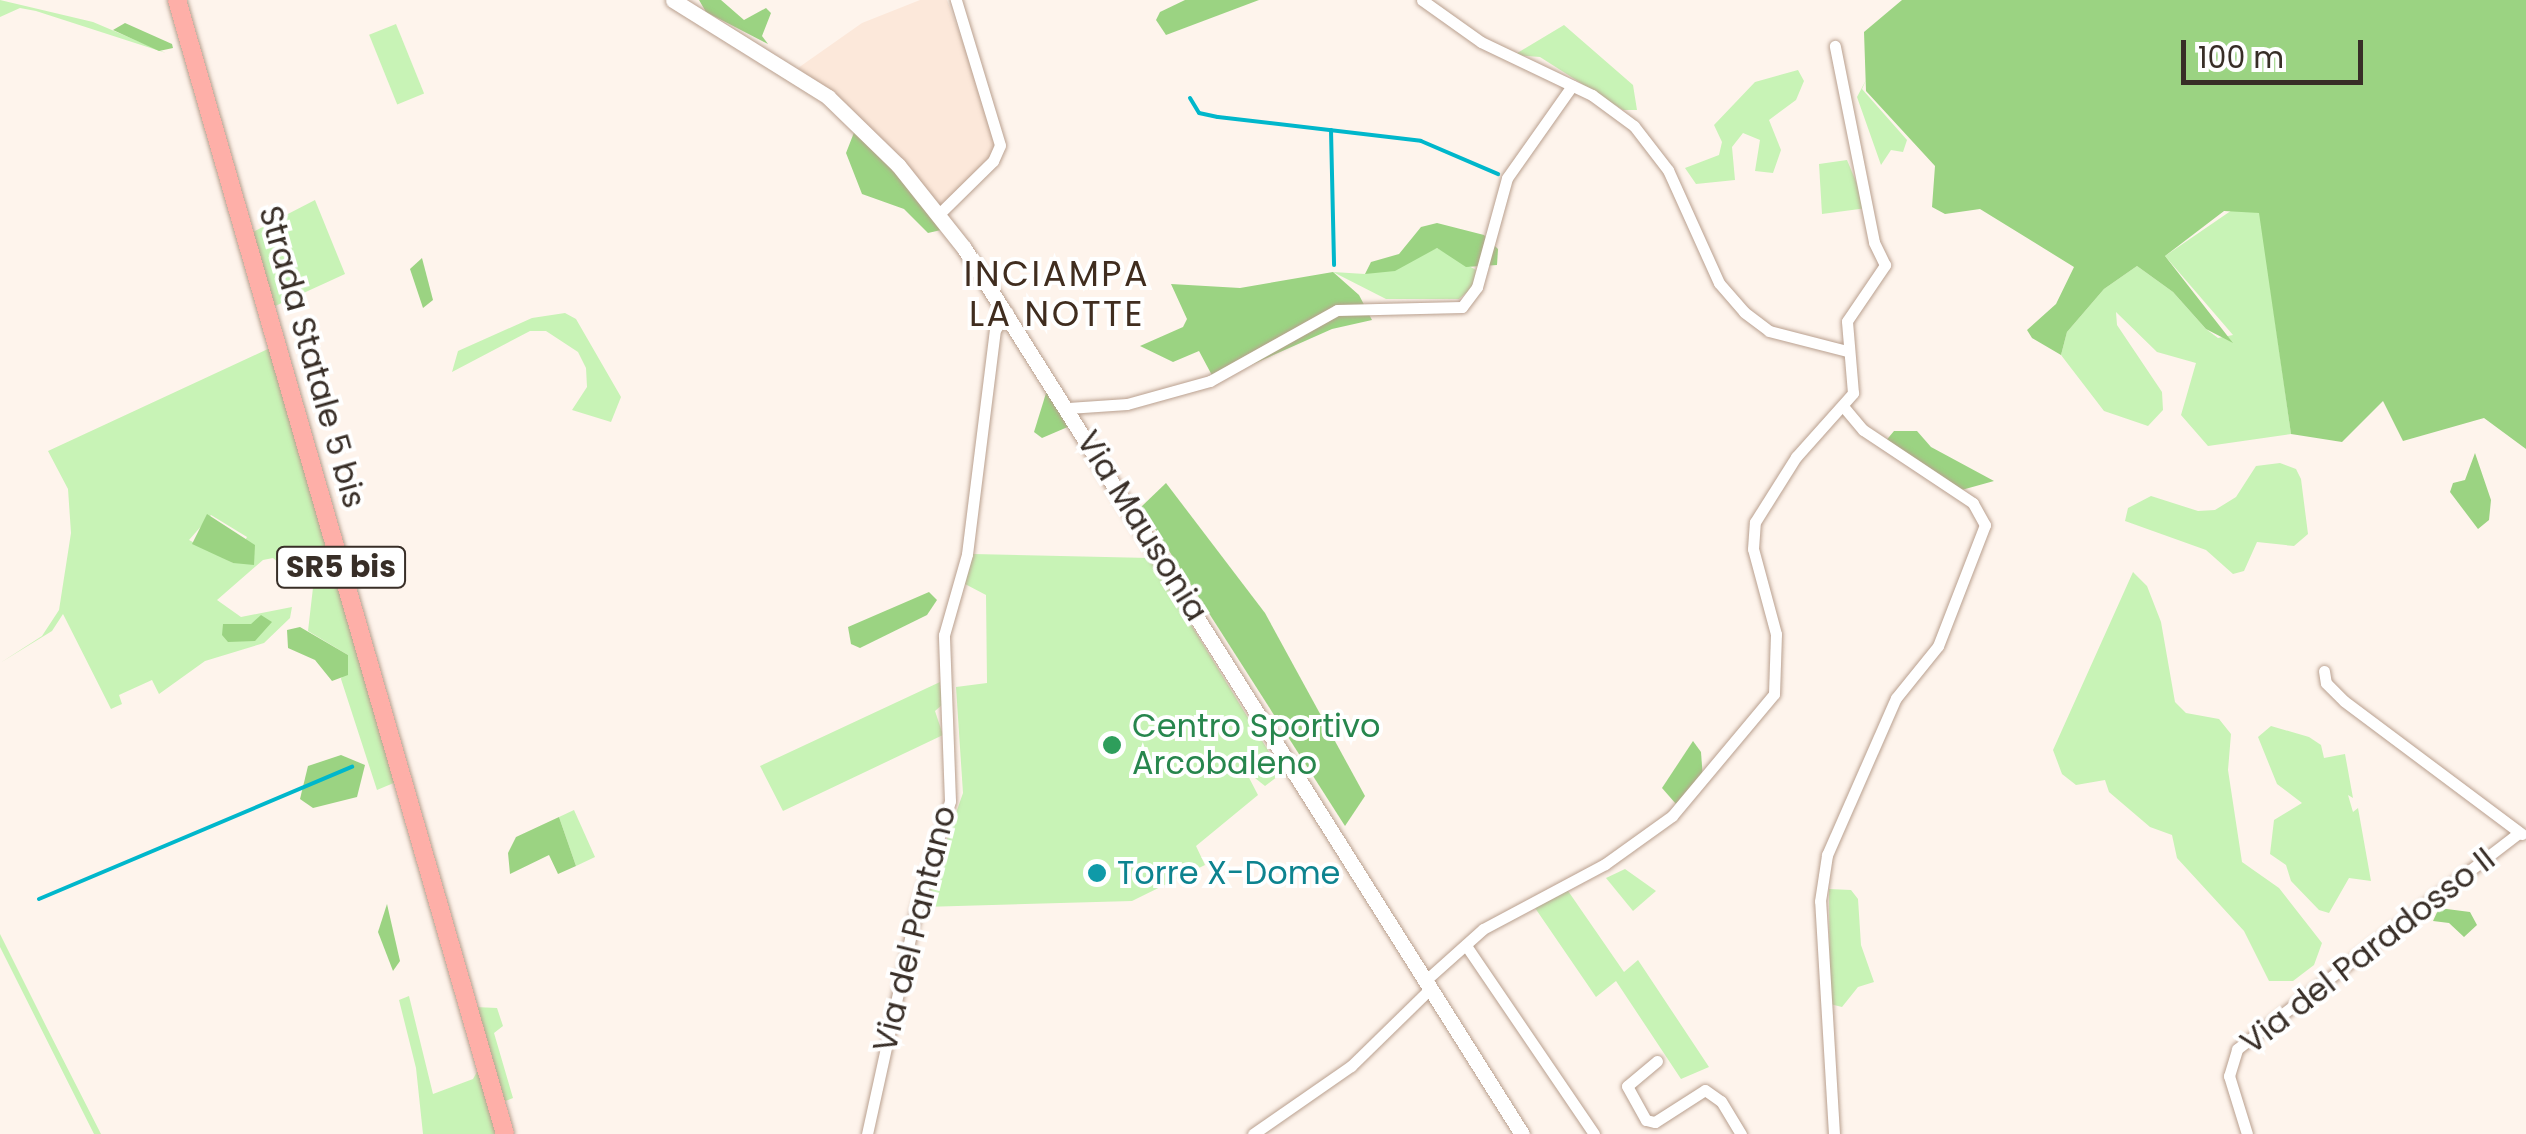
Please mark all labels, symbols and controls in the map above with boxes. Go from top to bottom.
scale bar [2186,20,2368,82]
text: 100 m [2198,36,2284,79]
street label: Strada Statale 5 bis [251,202,373,512]
district label: INCIAMPA LA NOTTE [964,253,1150,335]
street label: Via Mausonia [1068,424,1216,628]
road number: SR5 bis [276,542,406,592]
place label: Centro Sportivo Arcobaleno [1132,708,1380,783]
marker: Centro Sportivo Arcobaleno [1101,734,1123,756]
street label: Via del Pantano [866,802,964,1056]
street label: Via del Paradosso II [2233,840,2503,1062]
place label: Torre X-Dome [1117,854,1340,892]
marker: Torre X-Dome [1086,862,1108,884]

